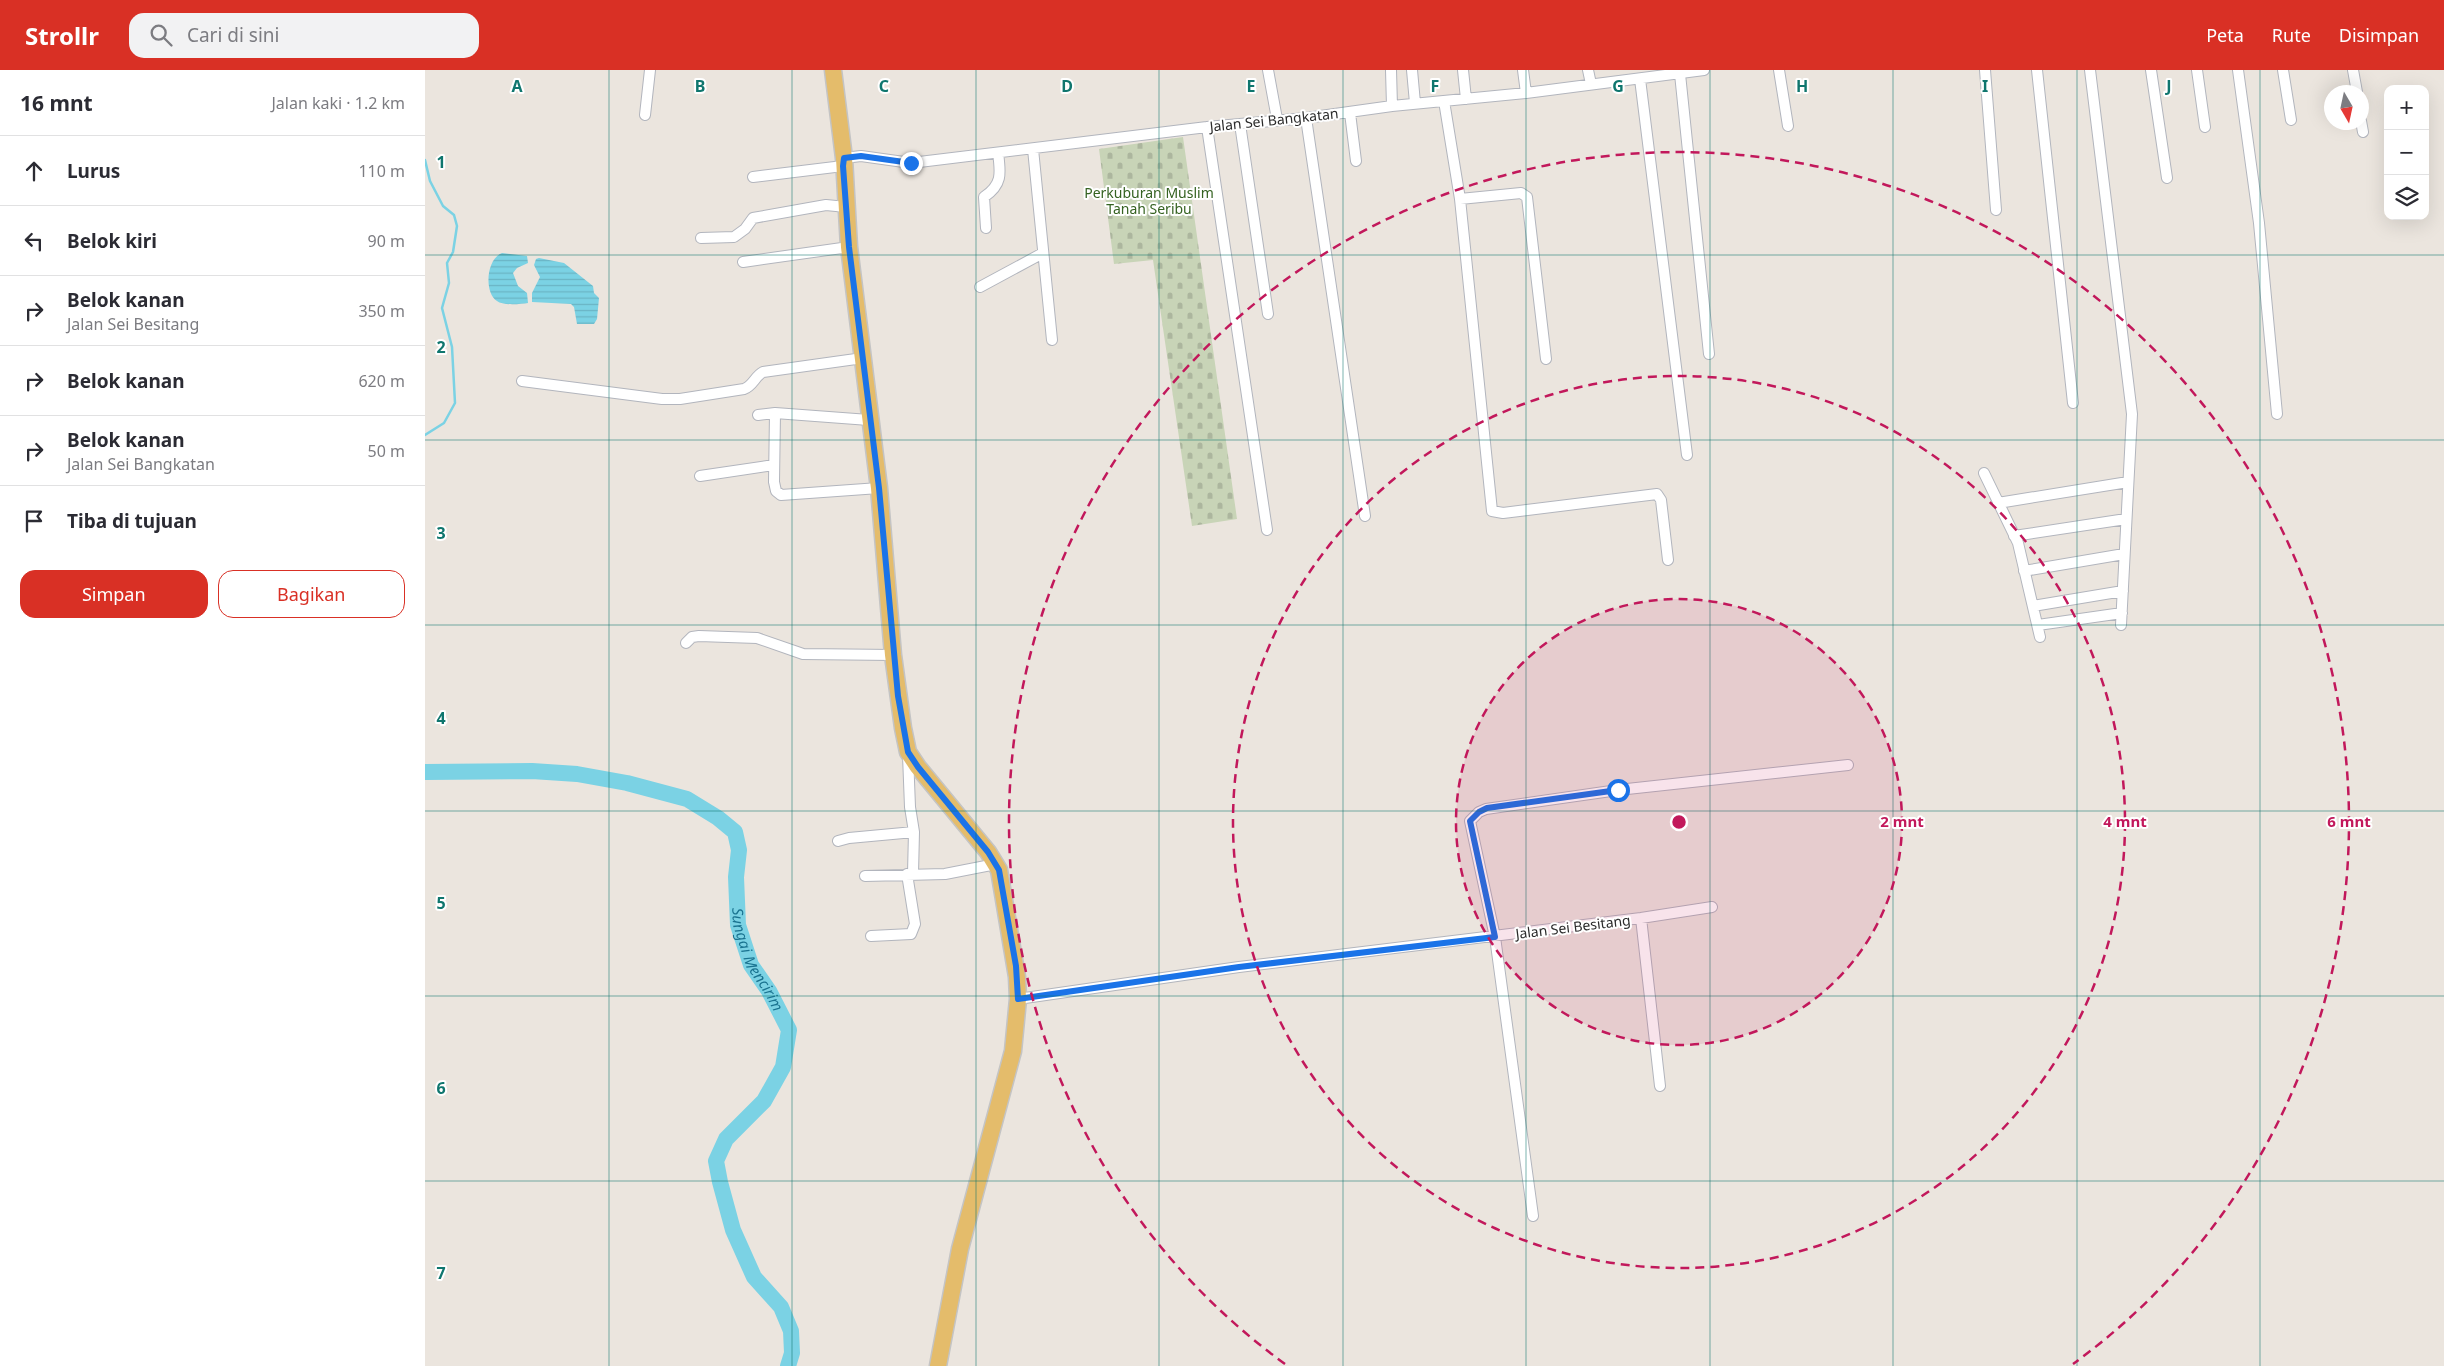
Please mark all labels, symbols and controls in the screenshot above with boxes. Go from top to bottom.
search box [129,13,479,58]
text: Strollr [25,19,99,52]
icon: search [147,21,175,49]
text: Cari di sini [187,22,279,48]
text: Peta [2206,23,2244,47]
text: Rute [2272,23,2311,47]
text: Disimpan [2339,23,2419,47]
text: A [511,75,523,97]
text: B [695,75,705,97]
text: C [879,75,889,97]
text: D [1061,75,1073,97]
text: E [1247,75,1256,97]
text: F [1431,75,1439,97]
text: G [1612,75,1624,97]
text: H [1796,75,1808,97]
text: I [1982,75,1988,97]
text: J [2164,75,2172,97]
north arrow [2324,85,2369,130]
map controls [2384,85,2429,220]
button: + [2384,85,2429,130]
text: 16 mnt [20,89,93,117]
text: Jalan kaki · 1.2 km [271,92,405,114]
street label: Jalan Sei Bangkatan [1207,103,1339,136]
button: − [2384,130,2429,175]
text: 1 [436,151,446,173]
route end [900,152,923,175]
icon: ahead [20,157,48,185]
text: Lurus [67,158,120,184]
text: 110 m [358,160,405,182]
button: layers [2384,175,2429,220]
park label: Perkuburan Muslim Tanah Seribu [1084,183,1214,218]
icon: left [20,227,48,255]
text: Belok kiri [67,228,157,254]
text: 90 m [368,230,405,252]
text: Belok kanan [67,287,184,313]
icon: right [20,297,48,325]
text: 350 m [358,300,405,322]
text: Jalan Sei Besitang [67,313,199,335]
text: 2 [436,336,446,358]
icon: right [20,367,48,395]
text: Belok kanan [67,368,184,394]
text: 620 m [358,370,405,392]
text: Belok kanan [67,427,184,453]
icon: right [20,437,48,465]
text: 50 m [368,440,405,462]
text: Jalan Sei Bangkatan [67,453,215,475]
icon: arrive [20,507,48,535]
text: Tiba di tujuan [67,508,197,534]
text: 3 [436,522,446,544]
button: Simpan [20,570,208,618]
button: Bagikan [218,570,405,618]
text: 4 [436,707,446,729]
route start [1607,779,1630,802]
text: 2 mnt [1880,811,1924,831]
text: 4 mnt [2103,811,2147,831]
text: 6 mnt [2327,811,2371,831]
centre of rings [1670,813,1688,831]
text: 5 [436,892,446,914]
water label: Sungai Mencirim [728,907,789,1014]
street label: Jalan Sei Besitang [1512,910,1632,943]
text: 6 [436,1077,446,1099]
text: 7 [436,1262,446,1284]

